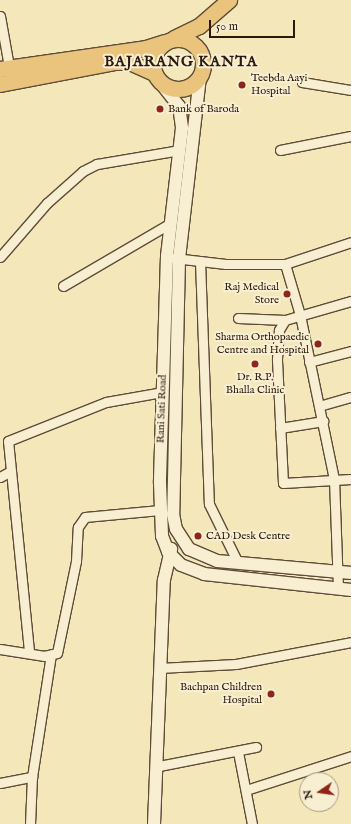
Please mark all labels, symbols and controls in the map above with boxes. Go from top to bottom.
scale bar [211,12,297,38]
text: 50 m [216,19,238,34]
district label: BAJARANG KANTA [104,53,258,71]
place label: Teebda Aayi Hospital [251,72,307,98]
marker: Teebda Aayi Hospital [236,79,248,91]
place label: Bank of Baroda [168,102,239,116]
marker: Bank of Baroda [155,104,165,114]
place label: Raj Medical Store [224,281,279,307]
marker: Raj Medical Store [282,289,292,299]
place label: Sharma Orthopaedic Centre and Hospital [215,331,309,357]
marker: Sharma Orthopaedic Centre and Hospital [312,338,324,350]
marker: Dr. R.P. Bhalla Clinic [249,358,261,370]
place label: Dr. R.P. Bhalla Clinic [226,371,284,397]
street label: Rani Sati Road [154,374,170,444]
place label: CAD Desk Centre [206,529,290,543]
marker: CAD Desk Centre [193,531,203,541]
place label: Bachpan Children Hospital [180,681,262,707]
marker: Bachpan Children Hospital [265,688,277,700]
north arrow [299,772,339,812]
text: N [300,788,316,801]

